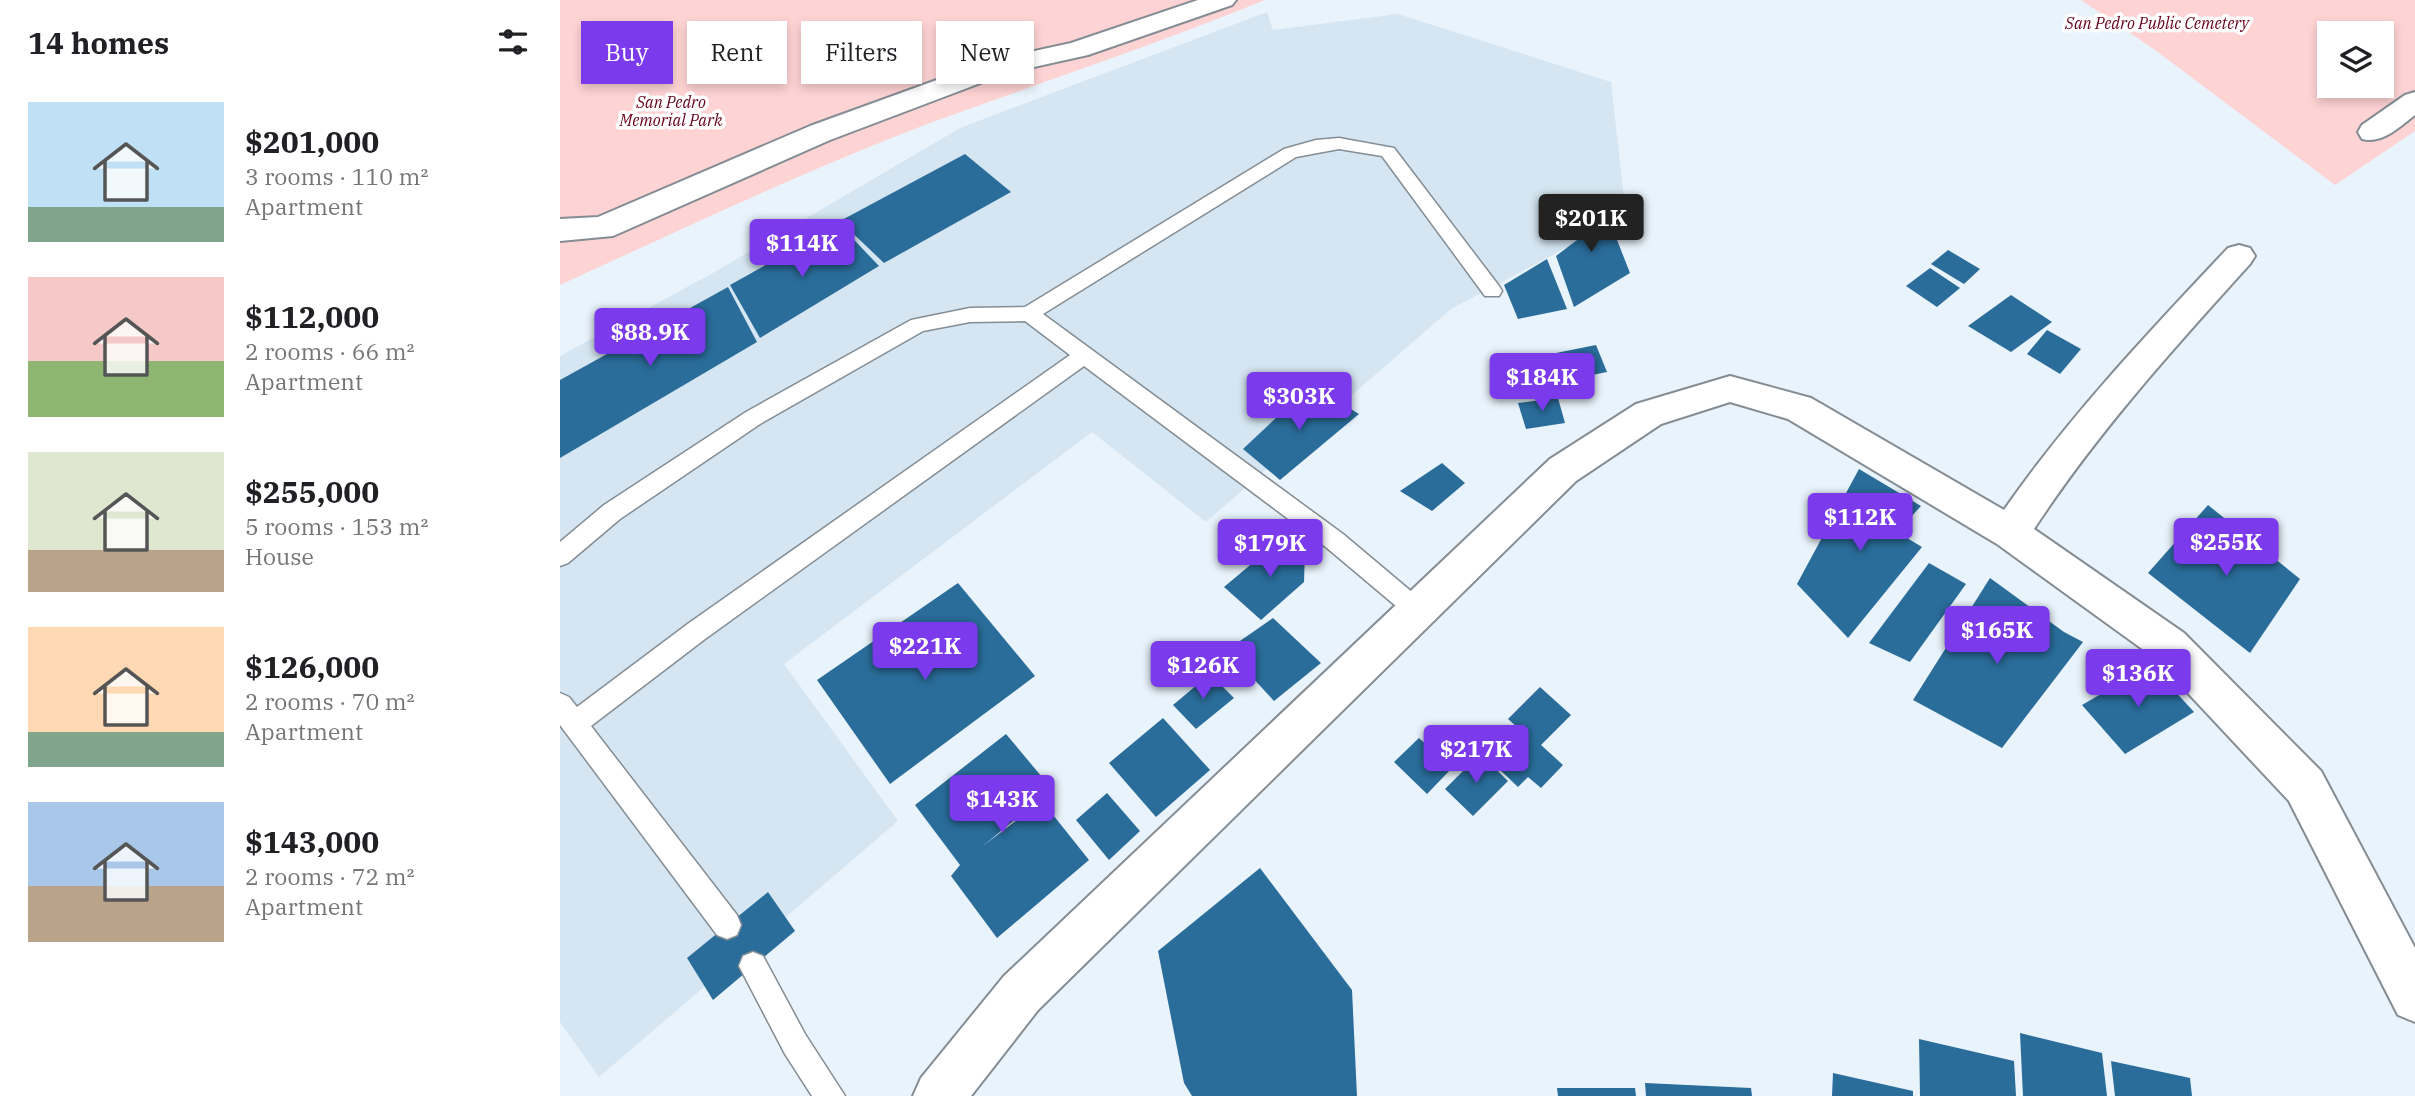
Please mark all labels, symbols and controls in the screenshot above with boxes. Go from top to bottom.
park label: San Pedro Public Cemetery [2064,13,2251,33]
chip: Buy [581,21,673,84]
chip: Rent [687,21,787,84]
chip: Filters [801,21,922,84]
chip: New [936,21,1034,84]
map controls [2317,21,2394,98]
button: layers [2317,21,2394,98]
text: 14 homes [28,23,169,62]
icon: filters [494,23,532,61]
park label: San Pedro Memorial Park [618,92,723,130]
text: $201,000 [245,122,379,161]
icon: home [84,130,168,214]
text: 3 rooms · 110 m² [245,161,428,191]
text: Apartment [245,191,363,221]
pin: $201K [1542,194,1640,254]
text: $201K [1555,202,1627,232]
pin: $114K [753,219,851,279]
text: $114K [766,227,838,257]
text: $112,000 [245,297,379,336]
icon: home [84,305,168,389]
pin: $88.9K [593,308,707,368]
text: $88.9K [610,316,690,346]
text: 2 rooms · 66 m² [245,336,415,366]
pin: $184K [1493,354,1591,413]
text: $184K [1506,361,1578,391]
text: Apartment [245,366,363,396]
pin: $303K [1250,372,1348,432]
text: $303K [1263,380,1335,410]
text: $255,000 [245,472,379,511]
icon: home [84,480,168,564]
pin: $112K [1811,494,1909,553]
text: $112K [1824,501,1896,531]
text: 5 rooms · 153 m² [245,511,428,541]
pin: $255K [2177,518,2275,578]
pin: $179K [1221,520,1319,579]
text: $255K [2190,526,2262,556]
text: $179K [1234,527,1306,557]
text: House [245,541,314,571]
pin: $165K [1948,606,2046,666]
text: $165K [1961,614,2033,644]
pin: $221K [876,622,974,682]
text: $221K [889,630,961,660]
pin: $126K [1154,642,1252,701]
text: $126,000 [245,647,379,686]
text: $126K [1167,649,1239,679]
pin: $136K [2089,650,2187,709]
icon: home [84,655,168,739]
text: $136K [2102,657,2174,687]
text: 2 rooms · 70 m² [245,686,415,716]
text: Apartment [245,716,363,746]
pin: $217K [1427,726,1525,785]
text: $217K [1440,733,1512,763]
pin: $143K [953,776,1051,835]
text: $143K [966,783,1038,813]
text: $143,000 [245,822,379,861]
icon: home [84,830,168,914]
text: 2 rooms · 72 m² [245,861,415,891]
text: Apartment [245,891,363,921]

